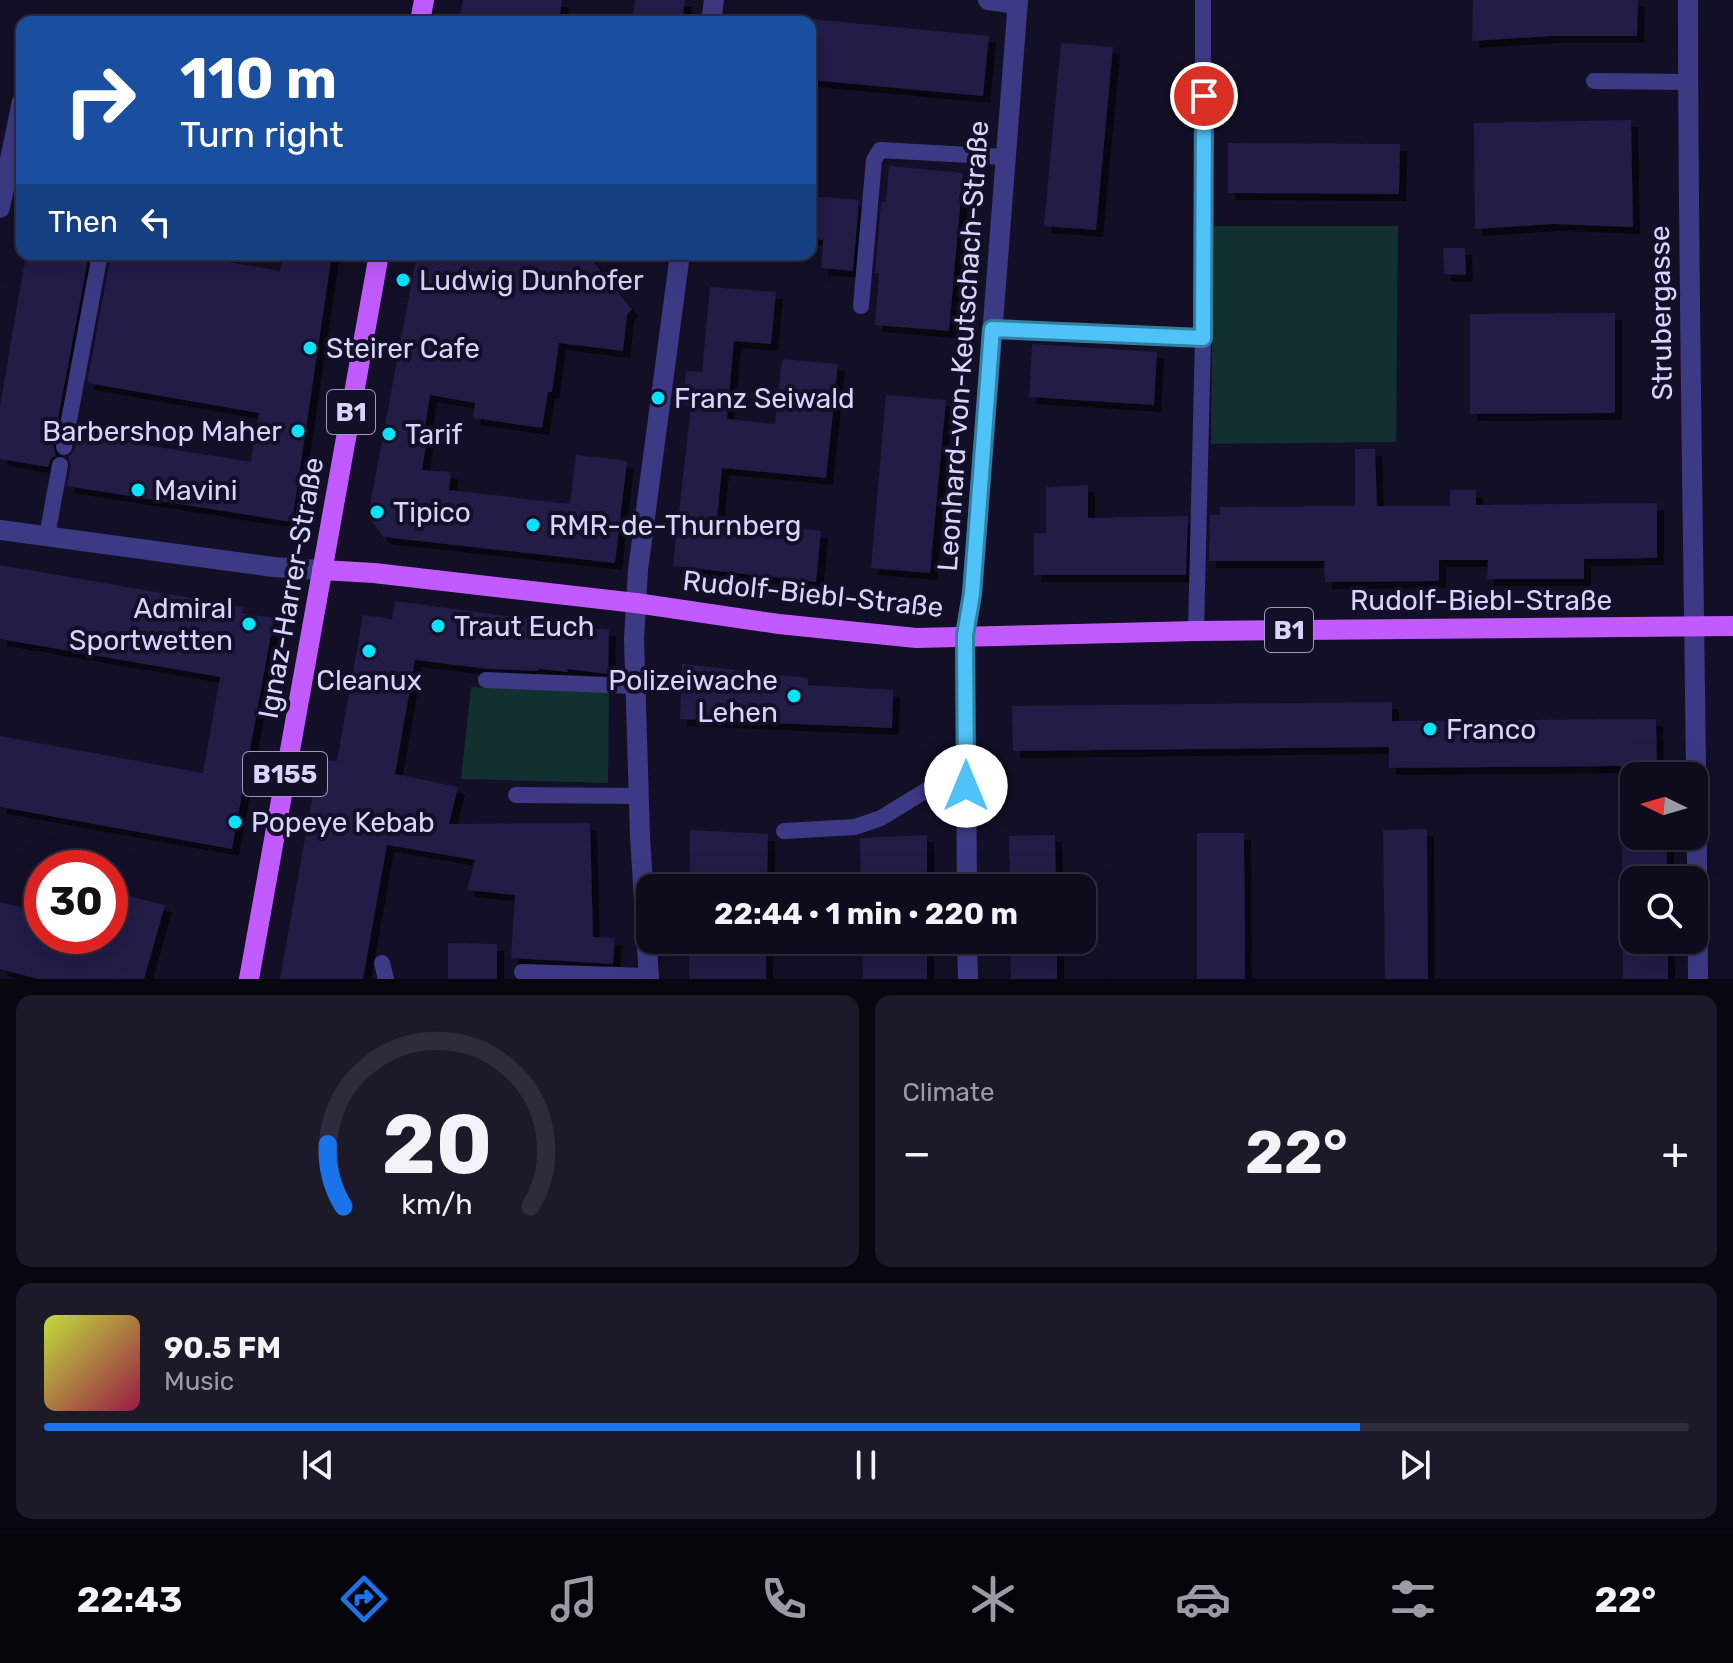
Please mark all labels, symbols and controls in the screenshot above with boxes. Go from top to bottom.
text: 110 m [180,46,337,112]
icon: right [48,48,152,152]
pin [1170,62,1238,130]
icon: arrive [1182,74,1226,118]
text: Turn right [180,113,344,156]
street label: Leonhard-von-Keutschach-Straße [931,120,995,572]
icon: left [134,200,178,244]
text: Then [48,204,118,240]
street label: Strubergasse [1643,225,1679,401]
place label: Ludwig Dunhofer [419,264,644,297]
marker: Ludwig Dunhofer [394,271,412,289]
place label: Steirer Cafe [326,332,480,365]
marker: Steirer Cafe [301,339,319,357]
place label: Franz Seiwald [674,382,855,415]
marker: Franz Seiwald [649,389,667,407]
road number: B1 [327,390,375,434]
place label: Barbershop Maher [42,415,282,448]
place label: Tarif [405,418,462,451]
marker: Barbershop Maher [289,422,307,440]
marker: Tarif [380,425,398,443]
street label: Ignaz-Harrer-Straße [252,455,330,721]
place label: Mavini [154,474,237,507]
marker: Mavini [129,481,147,499]
place label: Tipico [393,496,471,529]
marker: Tipico [368,503,386,521]
place label: RMR-de-Thurnberg [549,509,802,542]
marker: RMR-de-Thurnberg [524,516,542,534]
street label: Rudolf-Biebl-Straße [681,564,945,624]
street label: Rudolf-Biebl-Straße [1350,584,1612,617]
place label: Admiral Sportwetten [69,592,233,657]
road number: B1 [1265,608,1313,652]
place label: Traut Euch [454,610,595,643]
marker: Admiral Sportwetten [240,615,258,633]
marker: Traut Euch [429,617,447,635]
marker: Cleanux [360,642,378,660]
place label: Cleanux [316,664,422,697]
place label: Polizeiwache Lehen [608,664,778,729]
marker: Polizeiwache Lehen [785,687,803,705]
place label: Franco [1446,713,1536,746]
marker: Franco [1421,720,1439,738]
position arrow [924,744,1008,828]
road number: B155 [243,752,327,796]
north arrow [1620,762,1708,850]
map controls [1620,762,1708,954]
place label: Popeye Kebab [251,806,435,839]
marker: Popeye Kebab [226,813,244,831]
speed limit sign: 30 [24,850,128,954]
button: search [1620,866,1708,954]
text: 22:44 · 1 min · 220 m [714,896,1018,932]
text: Climate [903,1077,995,1108]
text: 20 [382,1095,493,1194]
text: 22° [1245,1117,1348,1188]
text: − [903,1127,931,1179]
text: + [1662,1127,1689,1179]
text: km/h [402,1187,473,1221]
text: 90.5 FM [164,1330,281,1366]
text: Music [164,1366,234,1397]
icon: previous [296,1443,340,1487]
icon: pause [844,1443,888,1487]
icon: next [1393,1443,1437,1487]
icon: directions [336,1571,392,1627]
icon: music [546,1571,602,1627]
icon: phone [756,1571,812,1627]
icon: climate [965,1571,1021,1627]
icon: car [1175,1571,1231,1627]
icon: filters [1385,1571,1441,1627]
text: 22:43 [77,1578,182,1621]
text: 22° [1595,1578,1656,1621]

